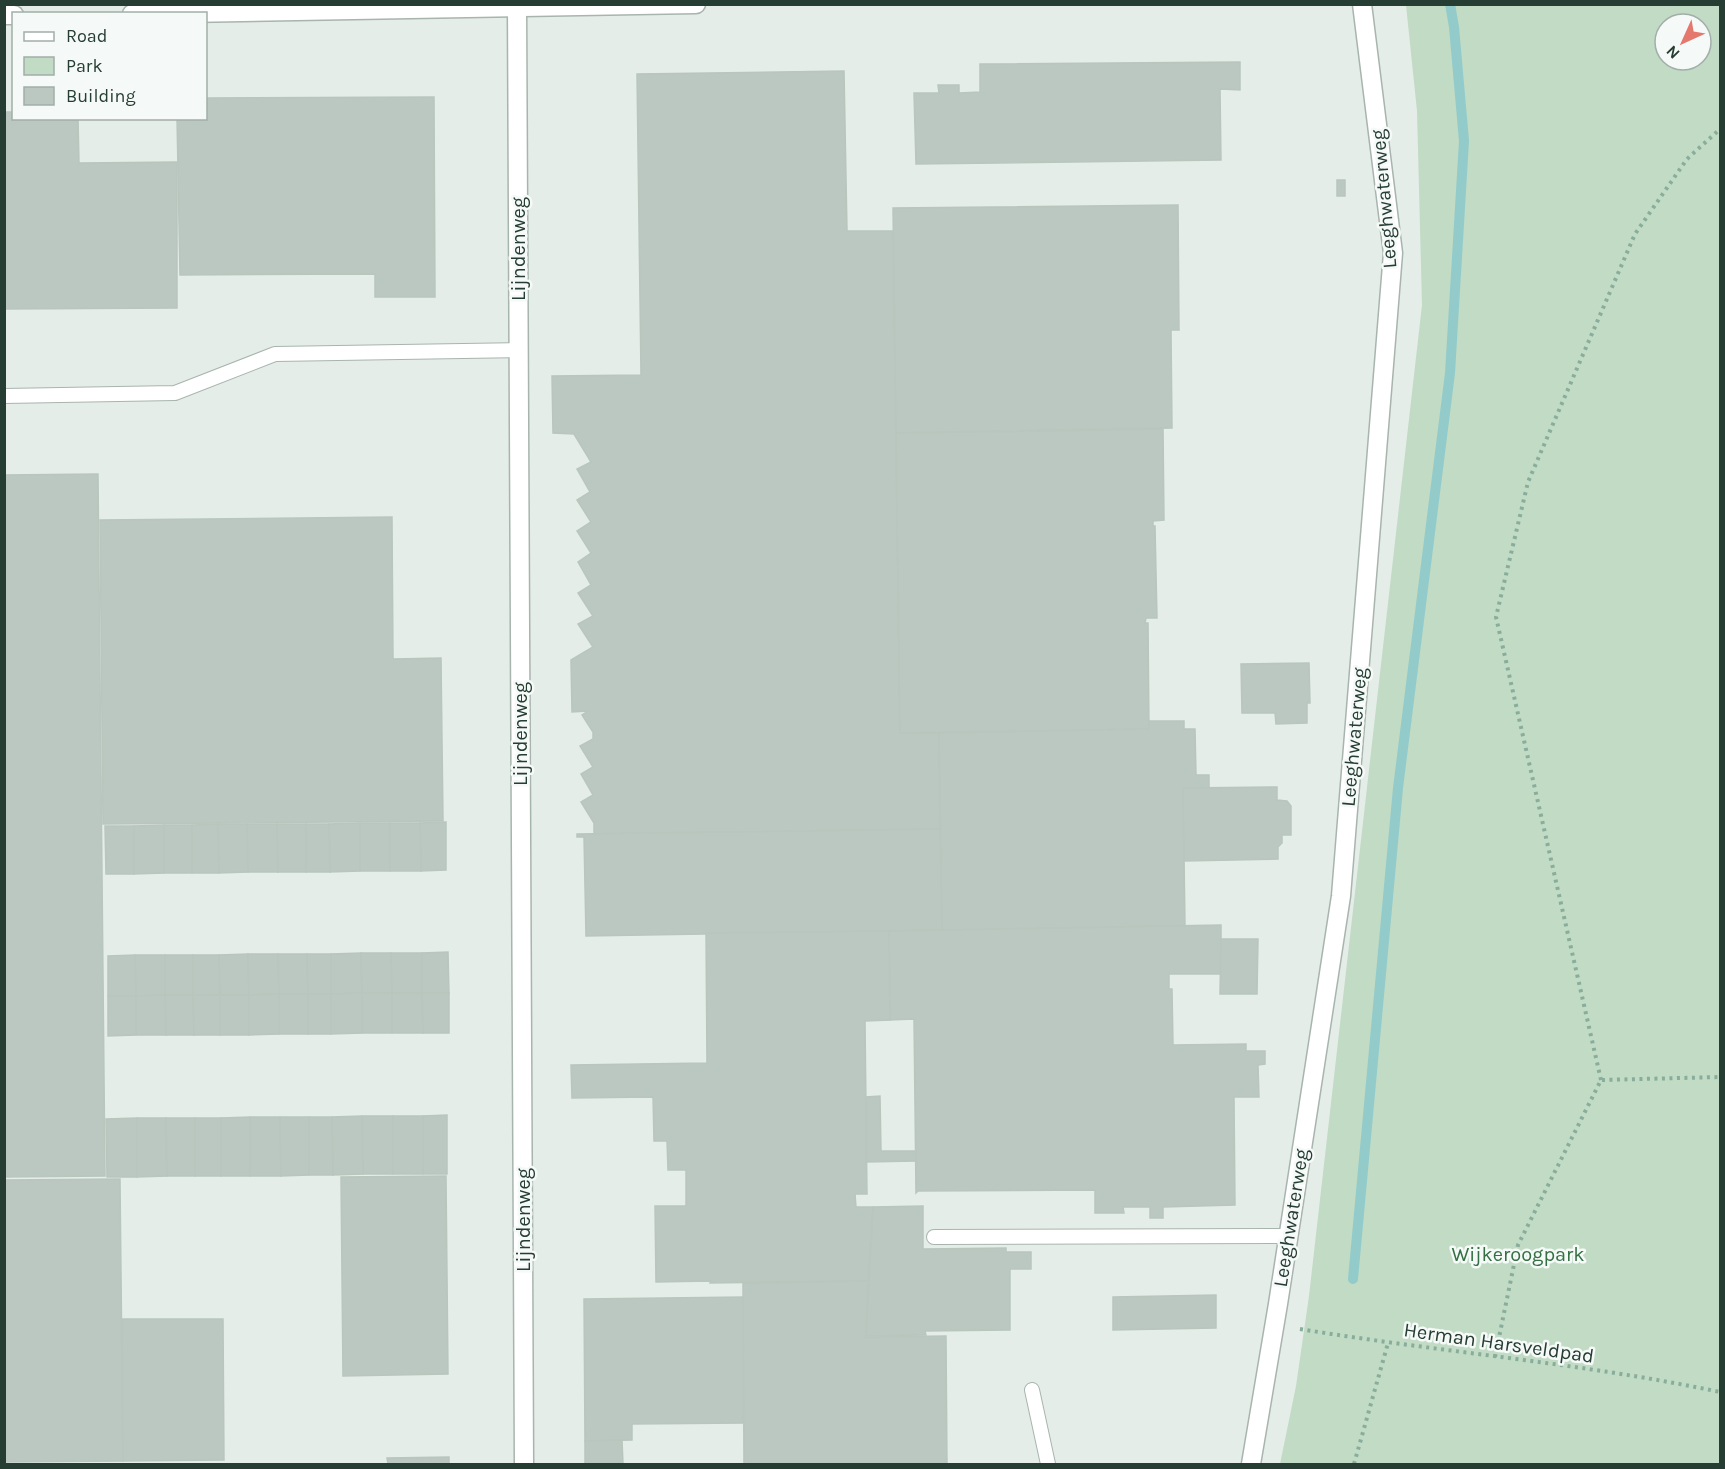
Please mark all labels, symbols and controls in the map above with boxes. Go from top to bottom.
legend [12,12,207,120]
north arrow [1653,12,1713,72]
text: Road [66,25,107,47]
text: N [1662,41,1684,63]
text: Park [66,55,103,77]
text: Building [66,85,136,107]
street label: Leeghwaterweg [1366,128,1402,270]
street label: Lijndenweg [507,197,530,301]
street label: Leeghwaterweg [1336,666,1372,808]
street label: Lijndenweg [509,682,532,786]
street label: Leeghwaterweg [1269,1147,1313,1289]
street label: Lijndenweg [512,1168,535,1272]
park label: Wijkeroogpark [1451,1243,1585,1266]
street label: Herman Harsveldpad [1402,1318,1596,1368]

